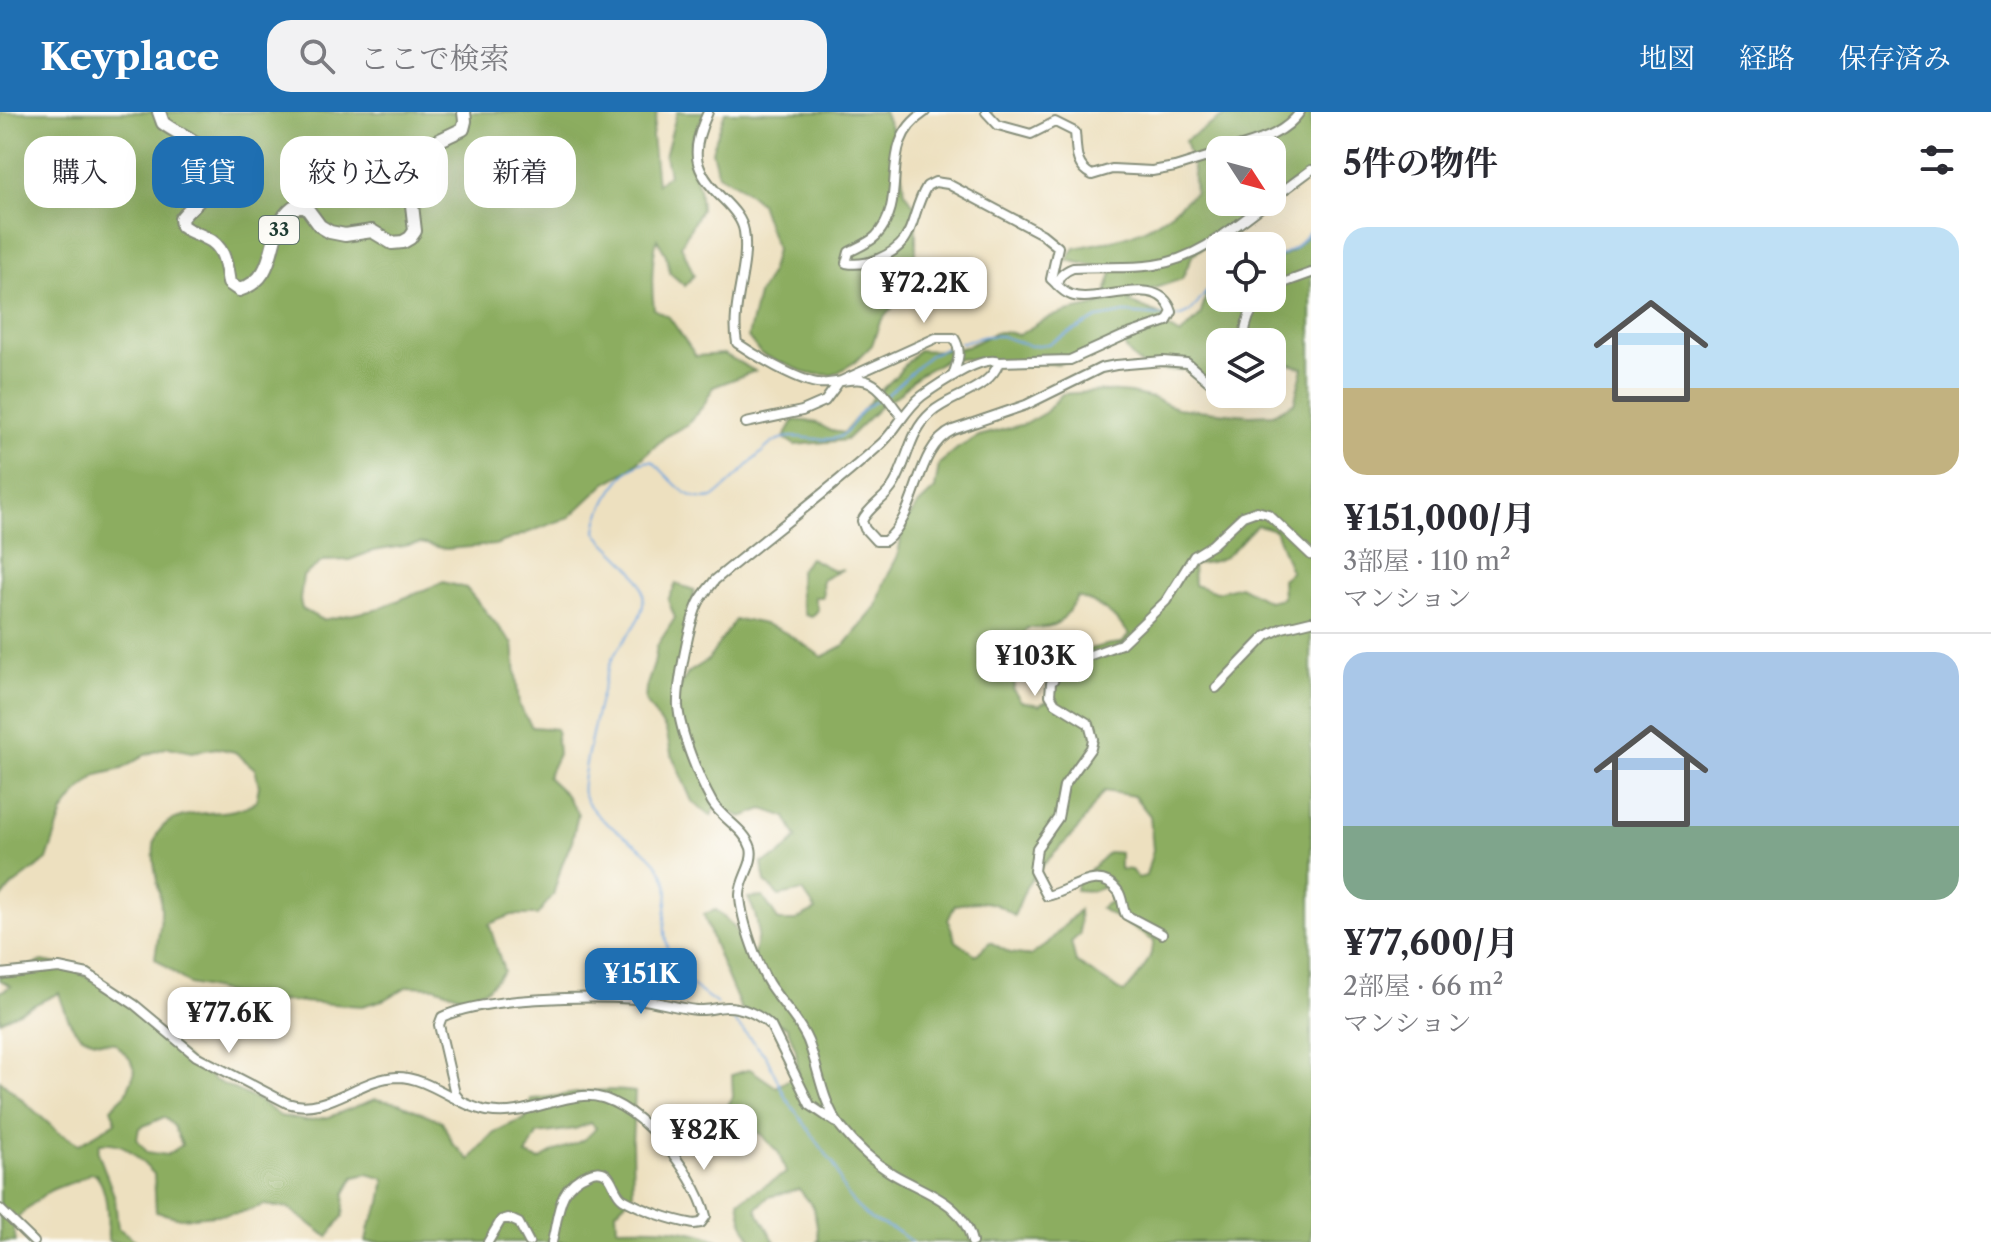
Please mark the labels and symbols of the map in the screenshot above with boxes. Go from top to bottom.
north arrow [1206,136,1286,216]
road number: 33 [259,216,299,244]
pin: ¥72.2K [859,257,989,325]
pin: ¥103K [979,630,1091,698]
pin: ¥151K [585,948,697,1016]
pin: ¥77.6K [164,987,294,1055]
pin: ¥82K [657,1104,751,1172]

